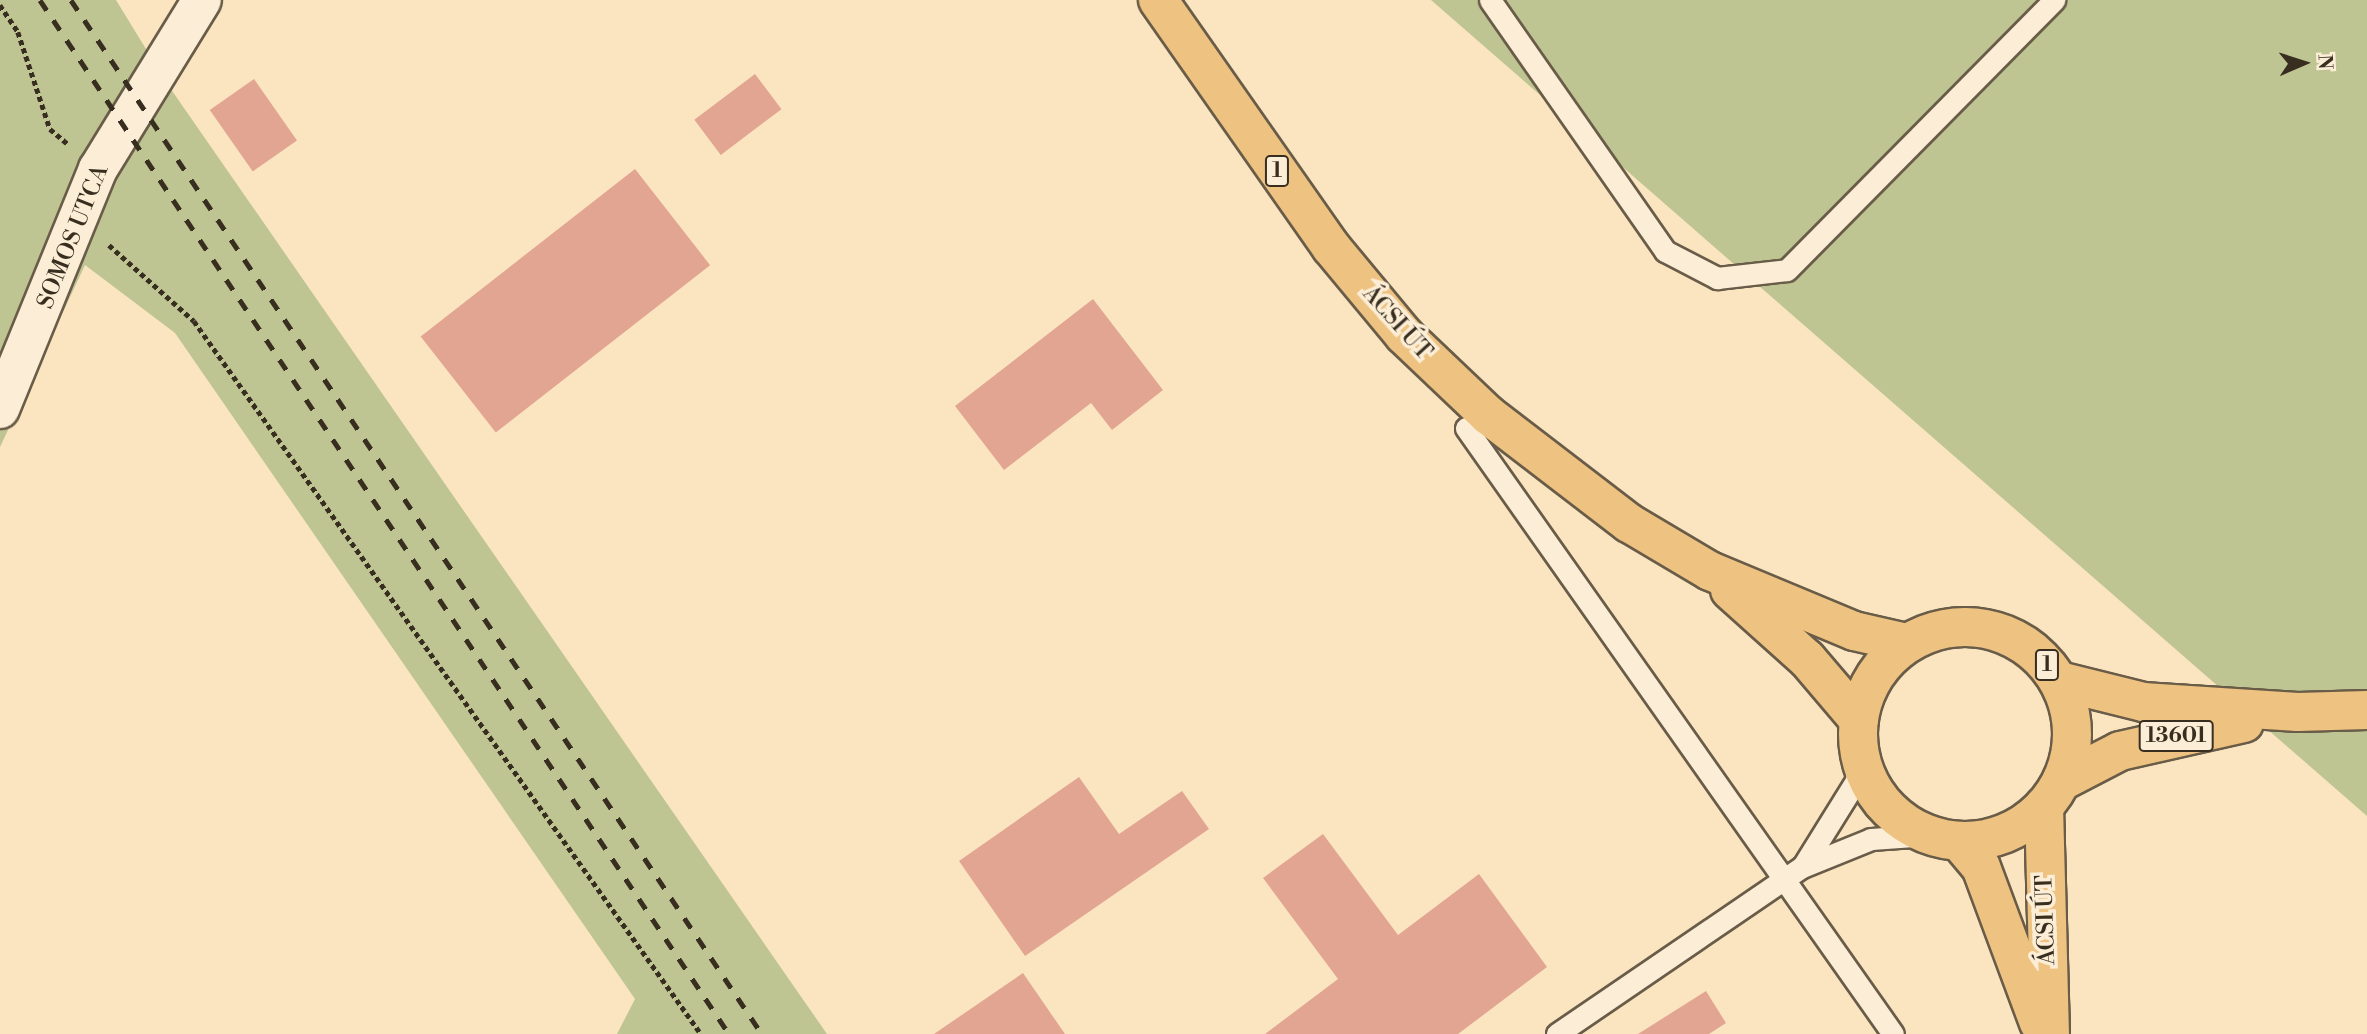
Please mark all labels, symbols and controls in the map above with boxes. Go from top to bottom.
north arrow [2269,28,2339,98]
text: N [2313,54,2337,70]
road number: 1 [1265,154,1289,188]
street label: SOMOS UTCA [32,161,114,313]
street label: ÁCSI ÚT [1357,280,1437,366]
road number: 1 [2035,648,2059,682]
road number: 13601 [2138,718,2214,754]
street label: ÁCSI ÚT [2031,874,2061,966]

